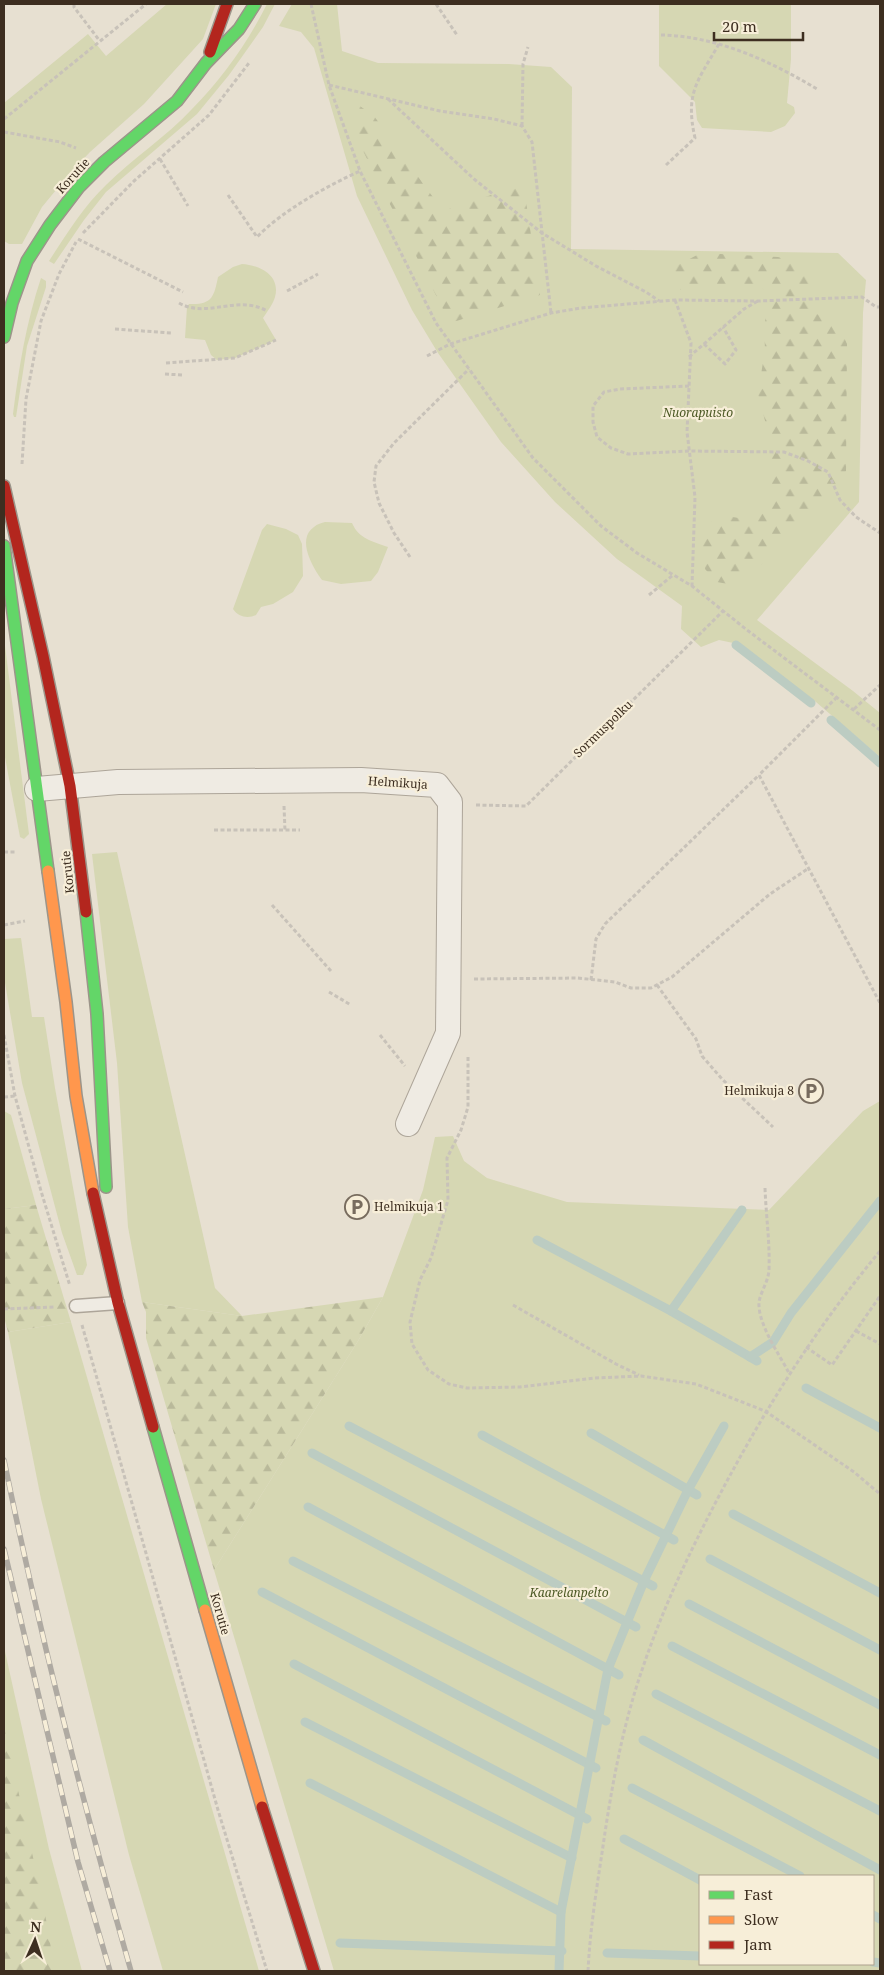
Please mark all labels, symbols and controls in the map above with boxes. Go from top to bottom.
scale bar [714,10,803,42]
text: 20 m [722,16,757,36]
street label: Korutie [52,154,93,197]
park label: Nuorapuisto [662,404,733,421]
street label: Sormuspolku [569,696,636,761]
street label: Helmikuja [368,772,429,793]
street label: Korutie [57,850,78,894]
parking icon: Helmikuja 8 [798,1078,824,1104]
place label: Helmikuja 8 [724,1082,794,1099]
parking icon: Helmikuja 1 [344,1194,370,1220]
place label: Helmikuja 1 [374,1198,444,1215]
park label: Kaarelanpelto [528,1584,609,1601]
street label: Korutie [206,1591,235,1637]
legend [699,1875,874,1965]
text: Fast [744,1884,773,1904]
text: Slow [744,1909,778,1929]
north arrow [10,1915,60,1965]
text: N [30,1917,42,1936]
text: Jam [743,1934,772,1954]

